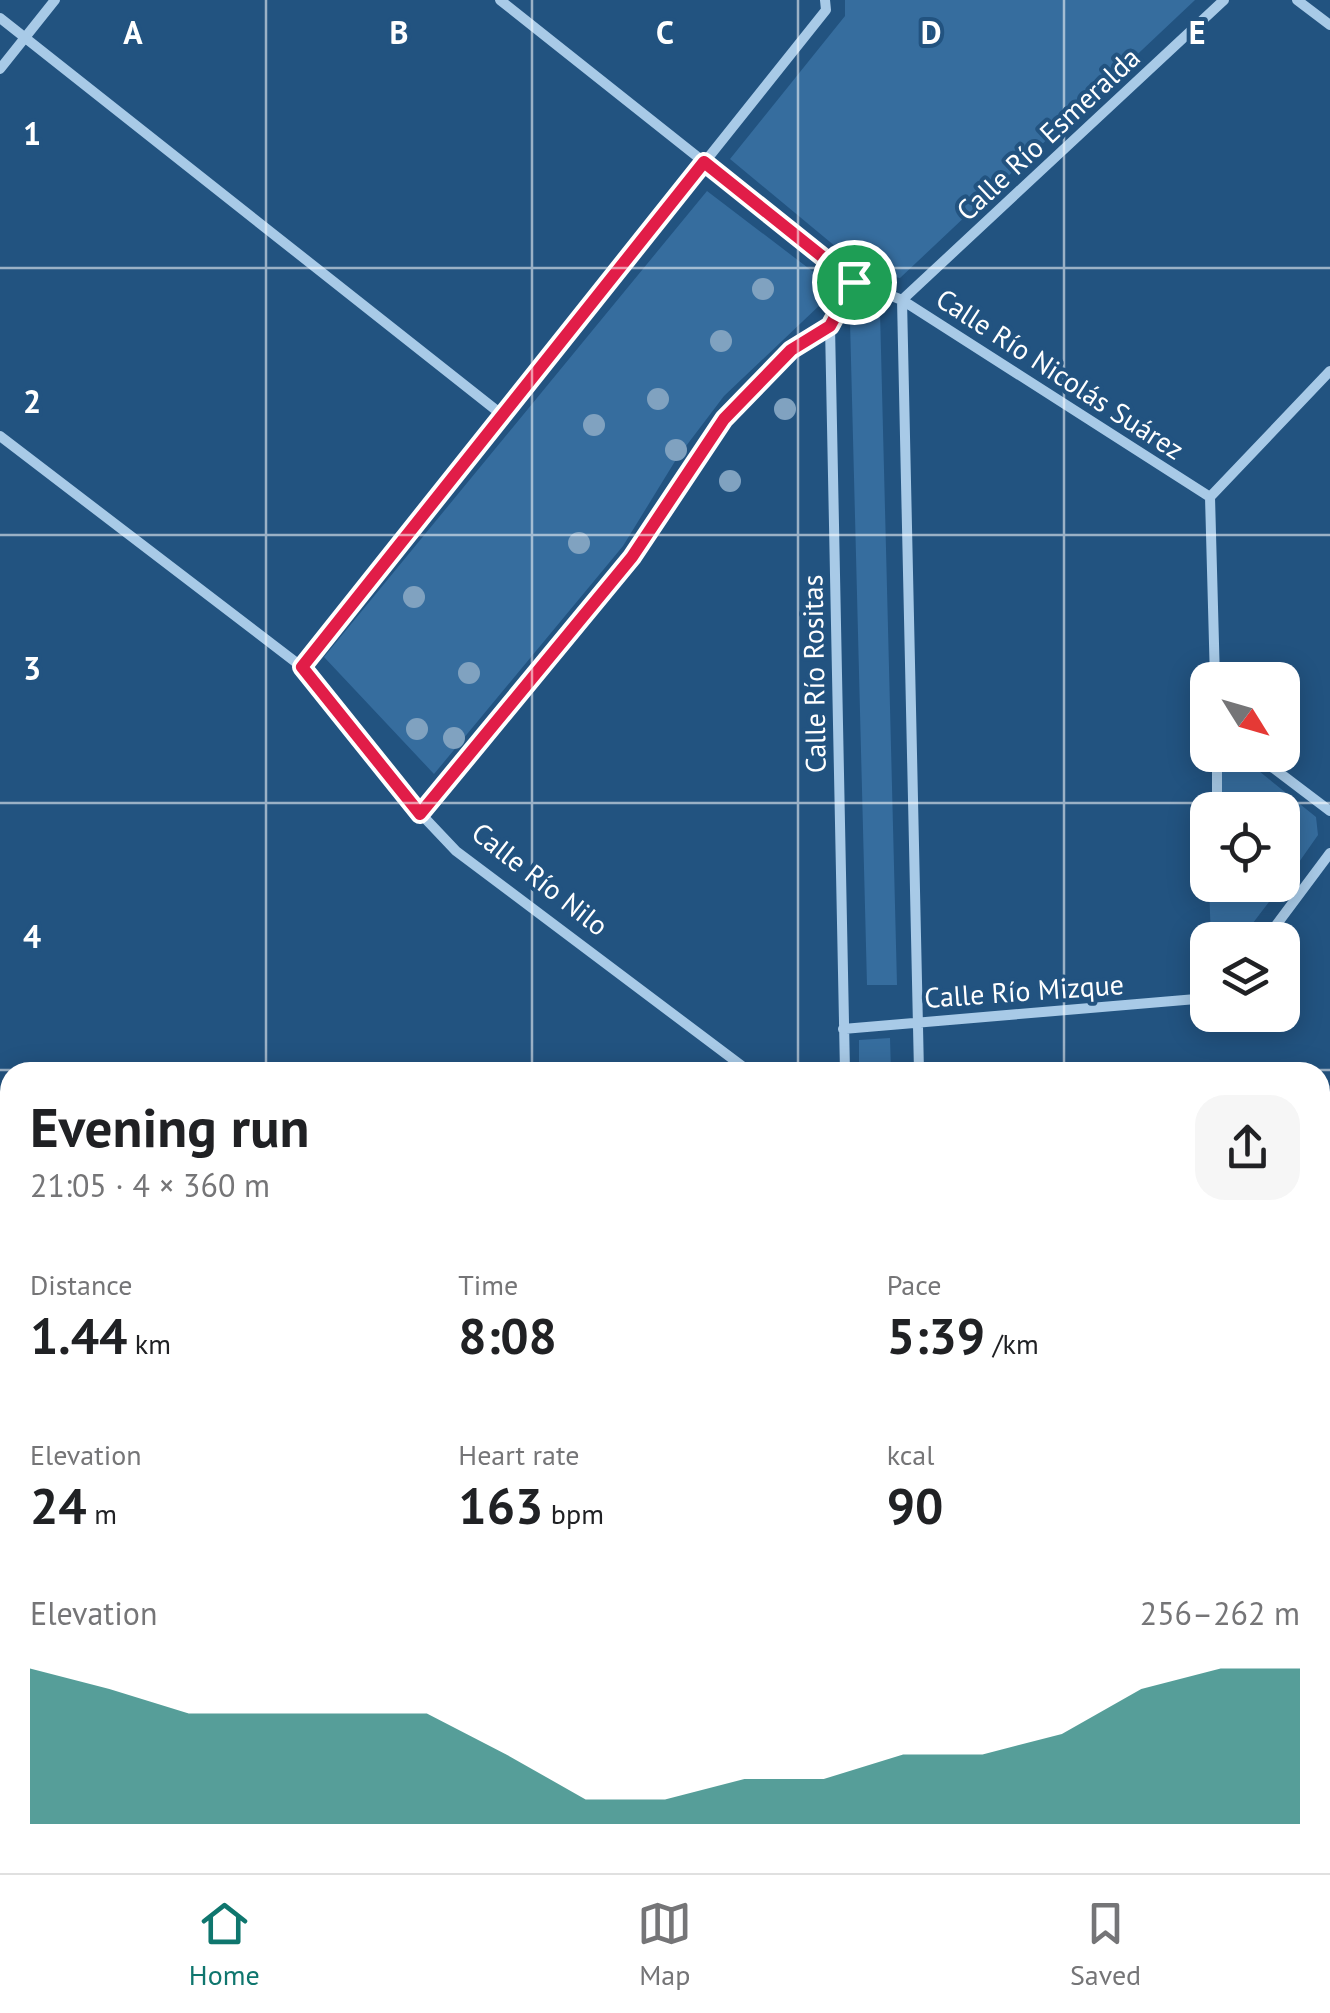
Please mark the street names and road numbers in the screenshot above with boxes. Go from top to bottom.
street label: Calle Río Esmeralda [948,39,1147,228]
street label: Calle Río Nicolás Suárez [929,280,1191,468]
street label: Calle Río Rositas [793,574,834,774]
street label: Calle Río Nilo [465,814,616,943]
street label: Calle Río Mizque [923,965,1125,1016]

